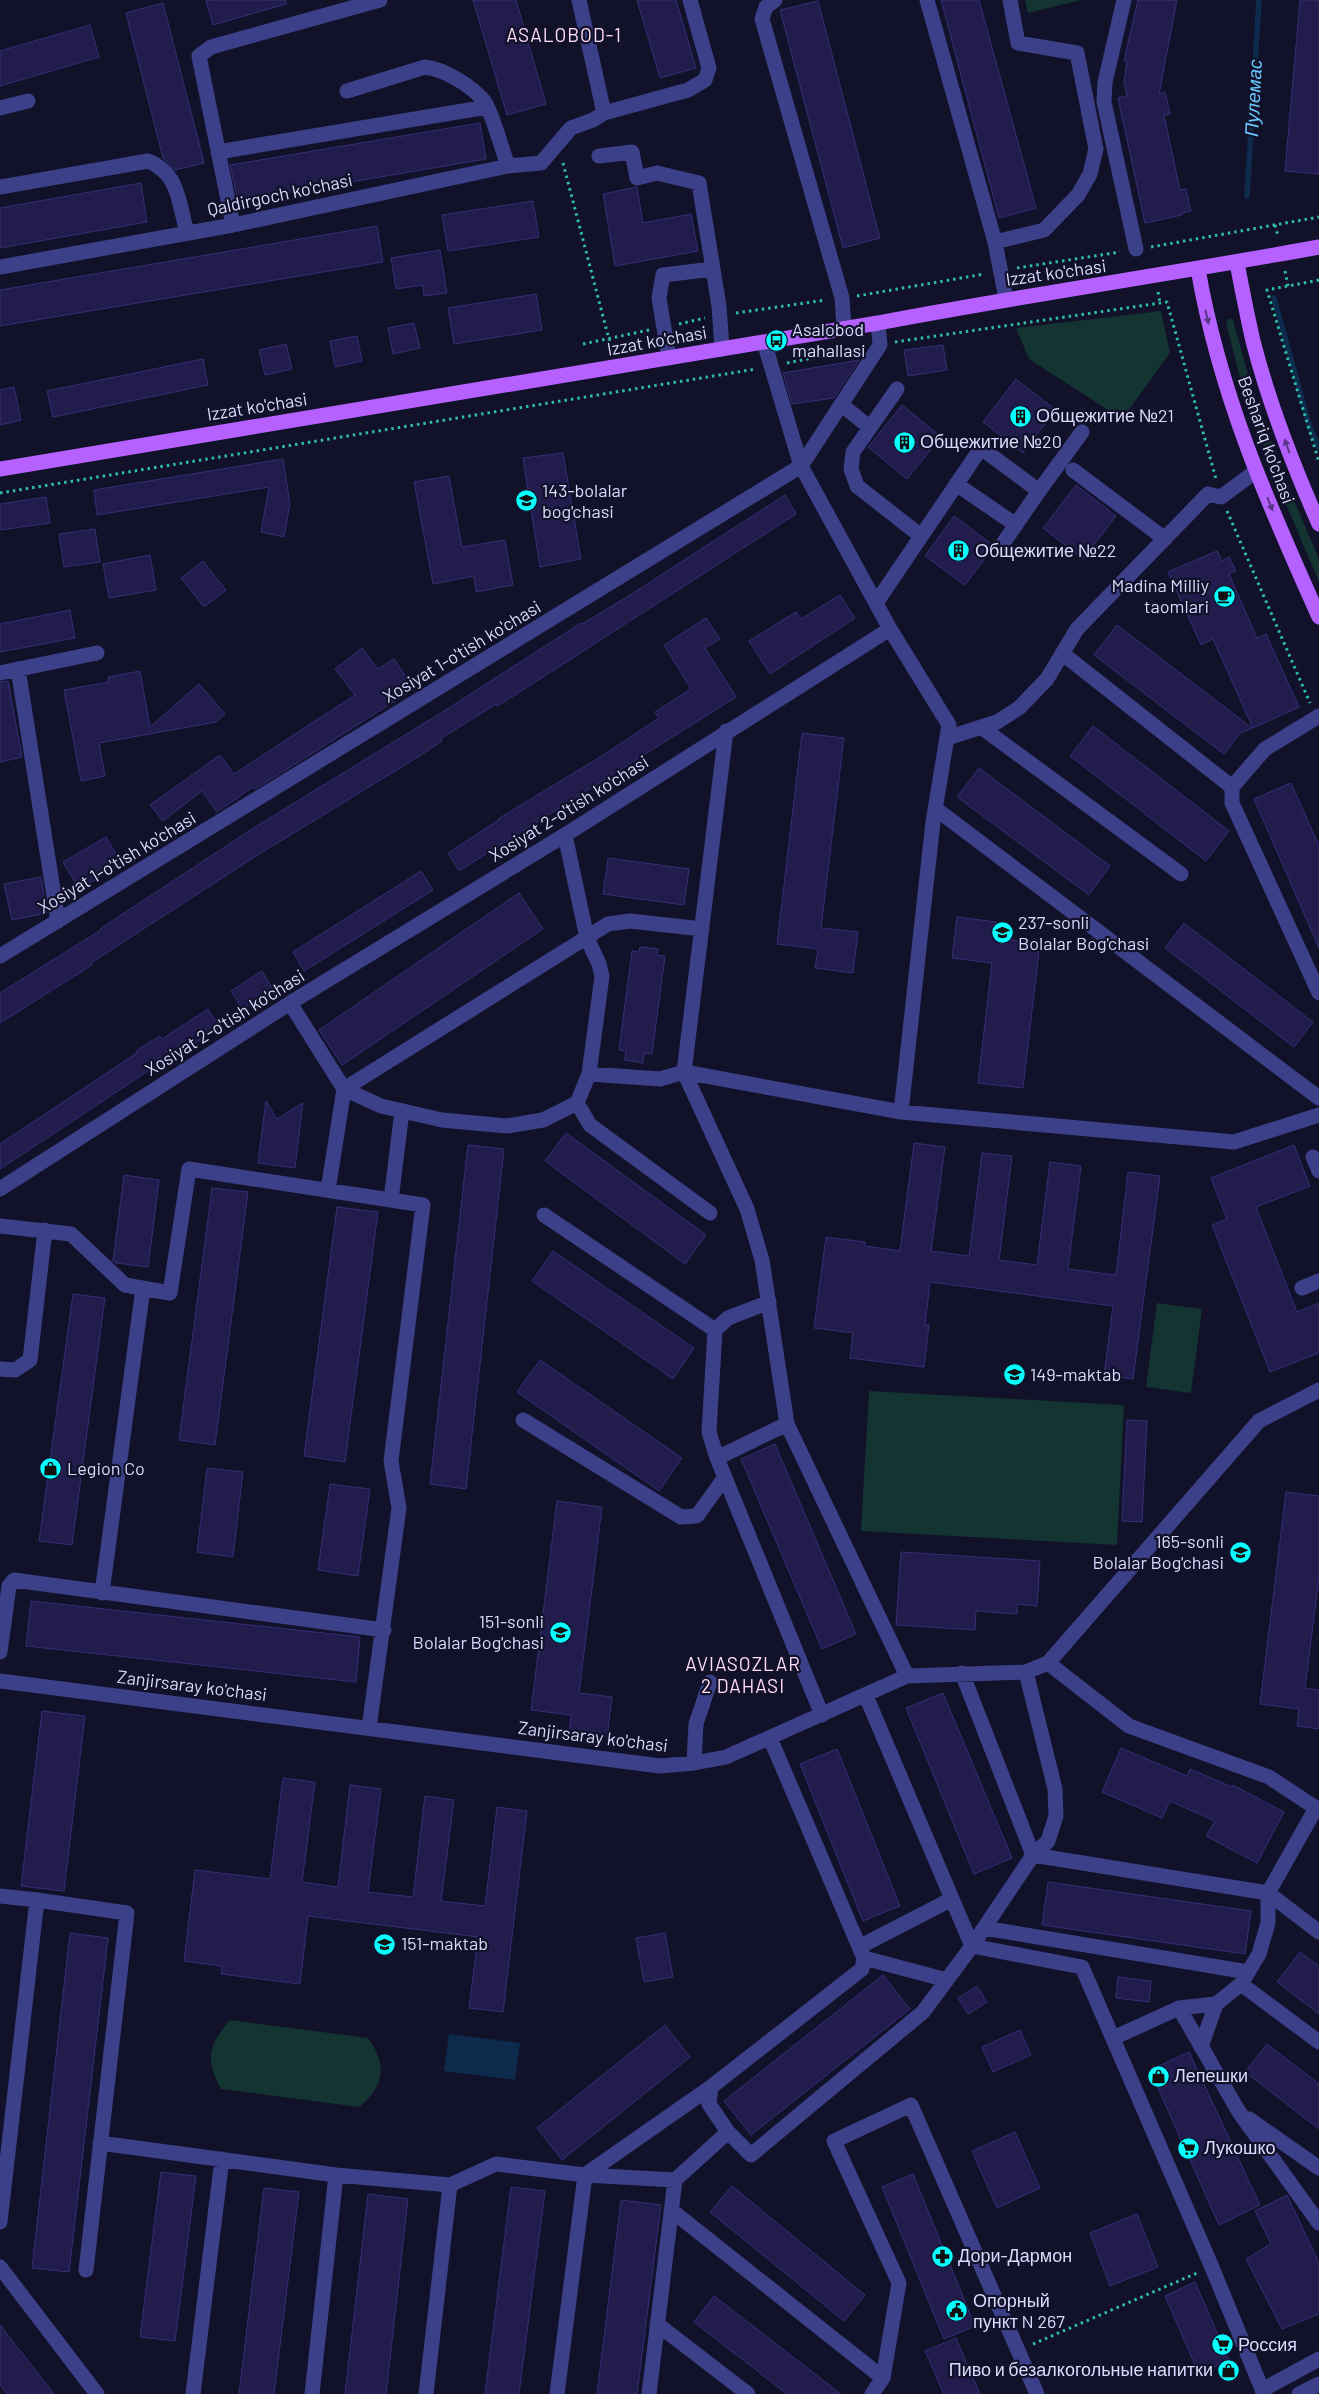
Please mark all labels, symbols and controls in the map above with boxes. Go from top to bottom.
district label: ASALOBOD-1 [506,23,622,46]
water label: Пулемас [1239,58,1266,137]
street label: Qaldirgoch ko'chasi [205,168,354,220]
street label: Izzat ko'chasi [1004,254,1108,290]
one-way arrow [1203,309,1211,325]
place label: Asalobod mahallasi [792,318,866,361]
street label: Izzat ko'chasi [605,320,709,360]
bus stop icon: Asalobod mahallasi [764,328,788,352]
street label: Beshariq ko'chasi [1234,373,1300,506]
street label: Izzat ko'chasi [205,387,309,425]
building icon: Общежитие №21 [1008,404,1032,428]
place label: Общежитие №21 [1036,404,1174,426]
building icon: Общежитие №20 [892,430,916,454]
place label: Общежитие №20 [920,430,1062,452]
one-way arrow [1283,438,1291,453]
place label: 143-bolalar bog'chasi [542,479,628,522]
school or university icon: 143-bolalar bog'chasi [514,489,538,513]
one-way arrow [1266,497,1274,511]
building icon: Общежитие №22 [947,539,971,563]
place label: Общежитие №22 [975,539,1116,561]
place label: Madina Milliy taomlari [1111,574,1209,617]
cafe icon: Madina Milliy taomlari [1213,584,1237,608]
street label: Xosiyat 1-o'tish ko'chasi [379,595,544,707]
street label: Xosiyat 2-o'tish ko'chasi [485,750,652,866]
street label: Xosiyat 1-o'tish ko'chasi [34,806,199,918]
place label: 237-sonli Bolalar Bog'chasi [1018,911,1149,954]
school or university icon: 237-sonli Bolalar Bog'chasi [990,921,1014,945]
street label: Xosiyat 2-o'tish ko'chasi [141,964,308,1080]
school or university icon: 149-maktab [1002,1363,1026,1387]
place label: 149-maktab [1030,1363,1121,1385]
shop icon: Legion Co [39,1457,63,1481]
place label: Legion Co [67,1457,145,1479]
place label: 165-sonli Bolalar Bog'chasi [1093,1530,1224,1573]
school or university icon: 165-sonli Bolalar Bog'chasi [1228,1540,1252,1564]
place label: 151-sonli Bolalar Bog'chasi [413,1610,544,1653]
school or university icon: 151-sonli Bolalar Bog'chasi [548,1620,572,1644]
district label: AVIASOZLAR 2 DAHASI [685,1652,801,1697]
street label: Zanjirsaray ko'chasi [116,1665,268,1705]
street label: Zanjirsaray ko'chasi [517,1716,669,1756]
school or university icon: 151-maktab [373,1932,397,1956]
place label: 151-maktab [401,1932,488,1954]
shop icon: Лепешки [1146,2064,1170,2088]
place label: Лепешки [1174,2064,1248,2086]
supermarket icon: Лукошко [1176,2136,1200,2160]
place label: Лукошко [1204,2136,1276,2158]
pharmacy icon: Дори-Дармон [930,2244,954,2268]
place label: Дори-Дармон [958,2244,1072,2266]
place label: Опорный пункт N 267 [973,2289,1065,2332]
public building icon: Опорный пункт N 267 [945,2299,969,2323]
supermarket icon: Россия [1210,2333,1234,2357]
place label: Россия [1238,2333,1297,2355]
place label: Пиво и безалкогольные напитки [949,2358,1213,2380]
shop icon: Пиво и безалкогольные напитки [1217,2358,1241,2382]

